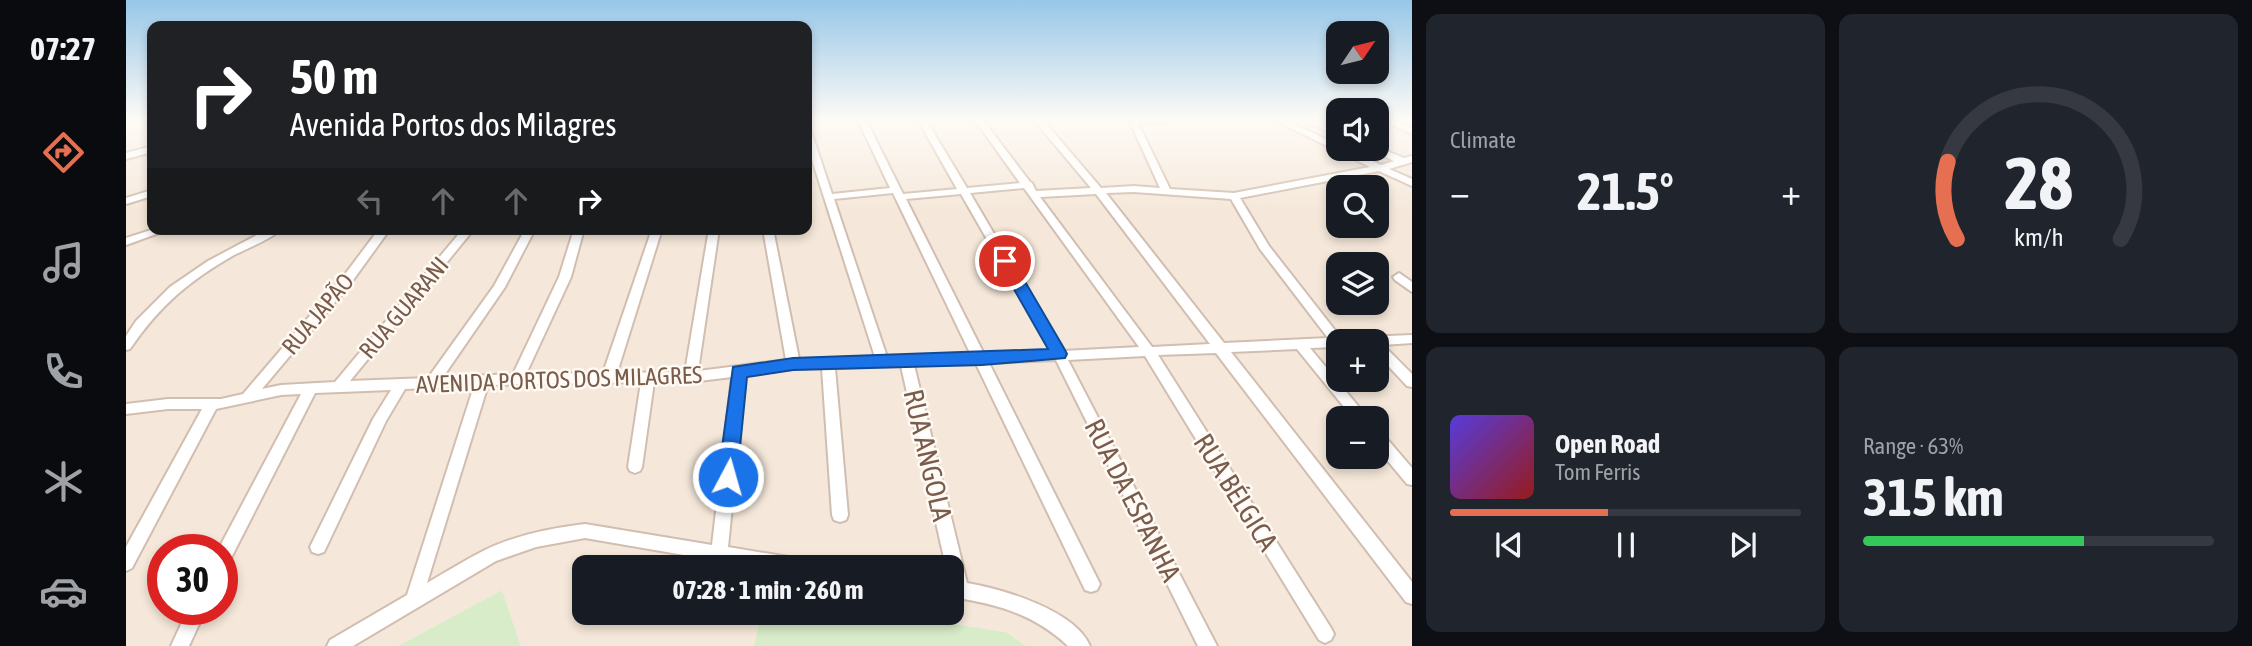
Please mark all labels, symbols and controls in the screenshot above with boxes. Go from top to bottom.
north arrow [1326,21,1390,84]
map controls [1326,21,1389,469]
text: 07:27 [30,30,96,67]
text: 50 m [290,48,378,104]
icon: right [175,49,266,140]
button: sound [1326,98,1389,161]
text: Avenida Portos dos Milagres [290,106,617,143]
text: Climate [1450,127,1516,153]
icon: directions [39,128,88,177]
text: 28 [2004,142,2073,225]
text: 21.5° [1577,161,1674,221]
text: − [1450,170,1470,213]
text: + [1781,170,1801,213]
button: search [1326,175,1389,238]
icon: left [351,182,389,220]
icon: ahead [424,182,462,220]
icon: ahead [497,182,535,220]
icon: right [570,182,608,220]
text: km/h [2014,223,2063,251]
pin [975,231,1035,291]
icon: music [39,238,88,287]
icon: arrive [986,242,1024,280]
street label: RUA GUARANI [353,252,454,364]
button: layers [1326,252,1389,315]
street label: RUA JAPÃO [276,268,359,360]
button: + [1326,329,1389,392]
icon: phone [39,347,88,396]
street label: AVENIDA PORTOS DOS MILAGRES [415,361,703,398]
street label: RUA ANGOLA [897,386,959,524]
button: − [1326,406,1389,469]
street label: RUA DA ESPANHA [1078,414,1188,587]
street label: RUA BÉLGICA [1187,428,1285,557]
text: Open Road [1555,429,1660,459]
text: Range · 63% [1863,433,1963,459]
position arrow [691,440,765,514]
icon: climate [39,457,88,506]
text: Tom Ferris [1555,459,1640,485]
text: 315 km [1863,467,2004,527]
icon: previous [1490,526,1528,564]
icon: pause [1607,526,1645,564]
icon: next [1724,526,1762,564]
speed limit sign: 30 [147,534,238,625]
icon: car [39,567,88,616]
text: 07:28 · 1 min · 260 m [673,575,863,605]

